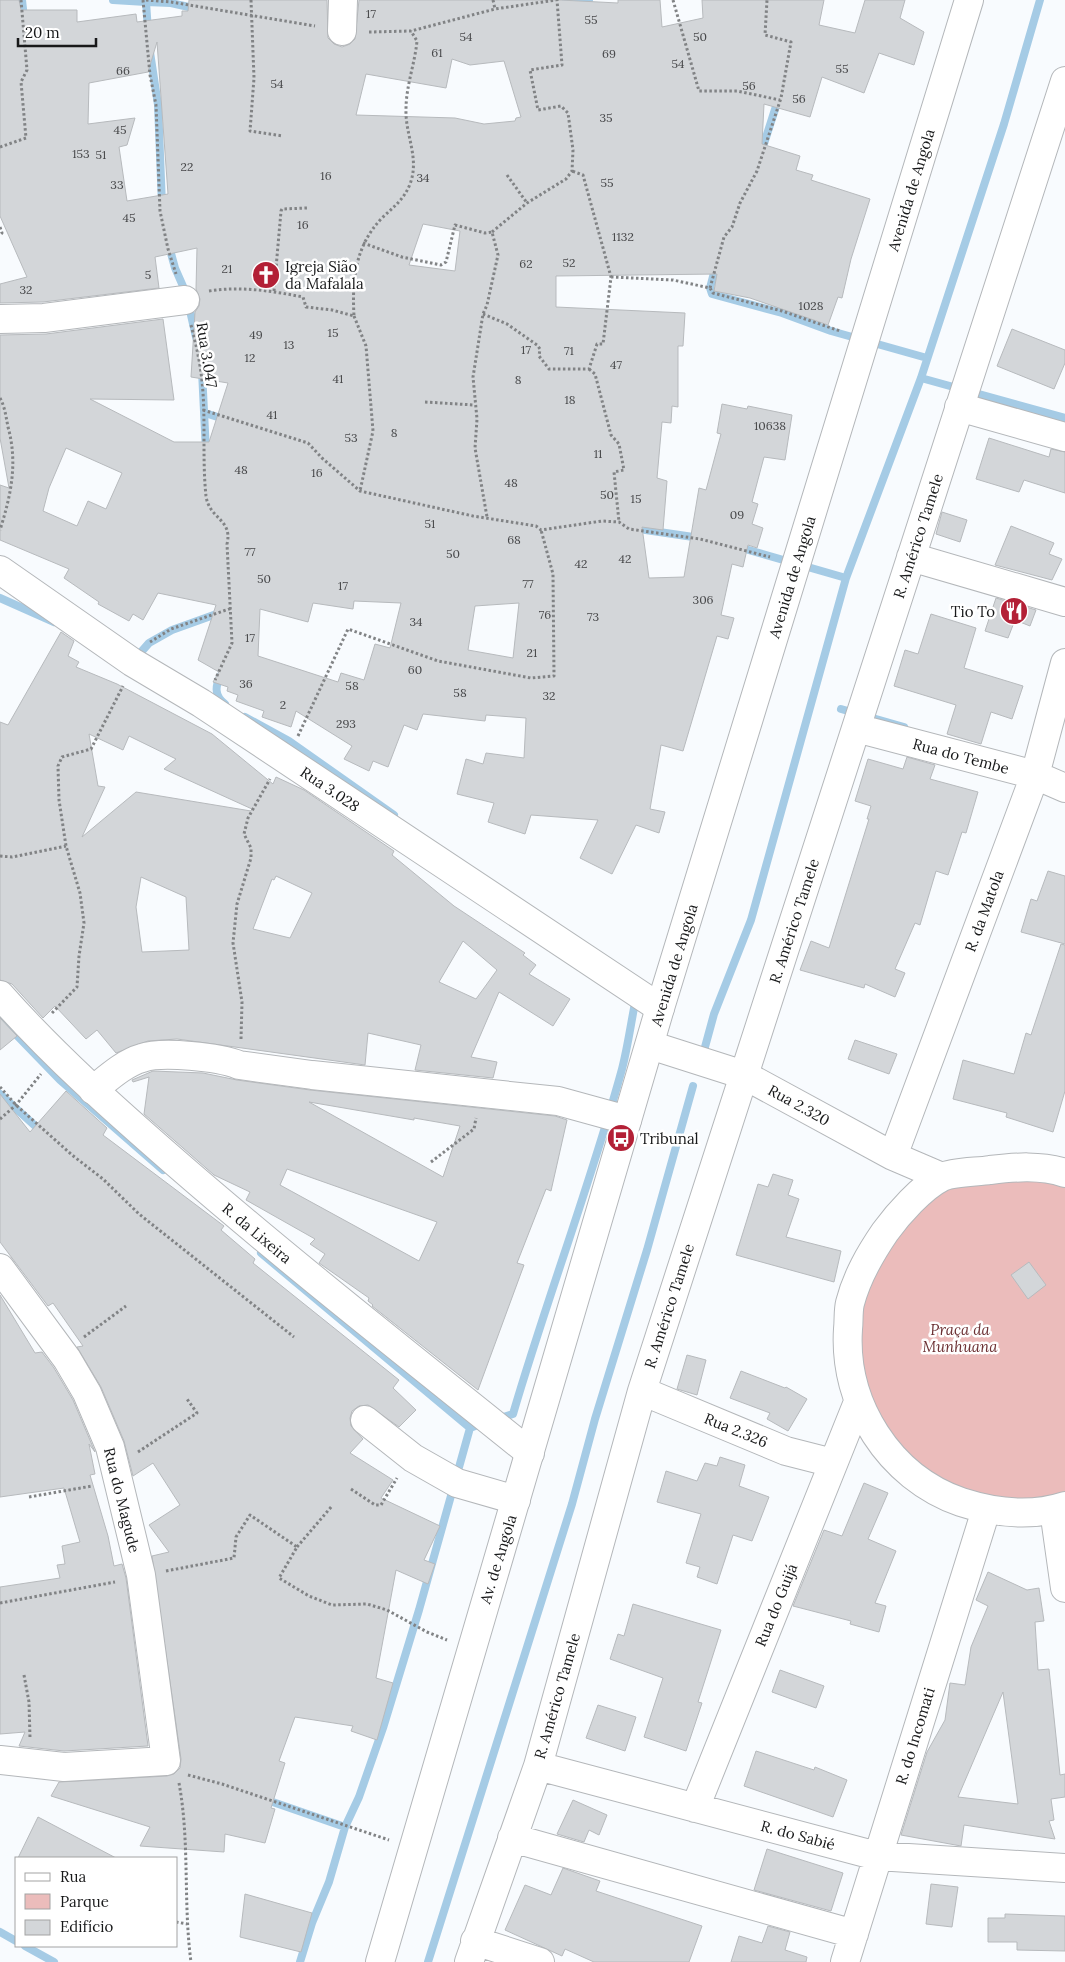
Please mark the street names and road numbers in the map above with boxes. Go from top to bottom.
street label: Avenida de Angola [883,126,939,254]
street label: Rua 3.047 [192,321,222,389]
street label: R. Américo Tamele [889,471,947,601]
street label: Avenida de Angola [764,513,820,641]
street label: Rua do Tembe [911,734,1011,778]
street label: Rua 3.028 [297,762,363,816]
street label: R. Américo Tamele [765,856,823,986]
street label: R. da Matola [960,867,1008,954]
street label: Avenida de Angola [646,901,702,1029]
street label: Rua 2.320 [765,1080,833,1130]
street label: R. da Lixeira [218,1198,296,1268]
street label: R. Américo Tamele [640,1241,698,1371]
street label: Rua 2.326 [701,1409,771,1451]
street label: Rua do Magude [100,1445,144,1555]
street label: Av. de Angola [475,1512,521,1607]
street label: Rua do Guijá [751,1560,801,1649]
street label: R. Américo Tamele [530,1631,584,1761]
street label: R. do Incomati [891,1685,939,1787]
street label: R. do Sabié [759,1816,837,1854]

